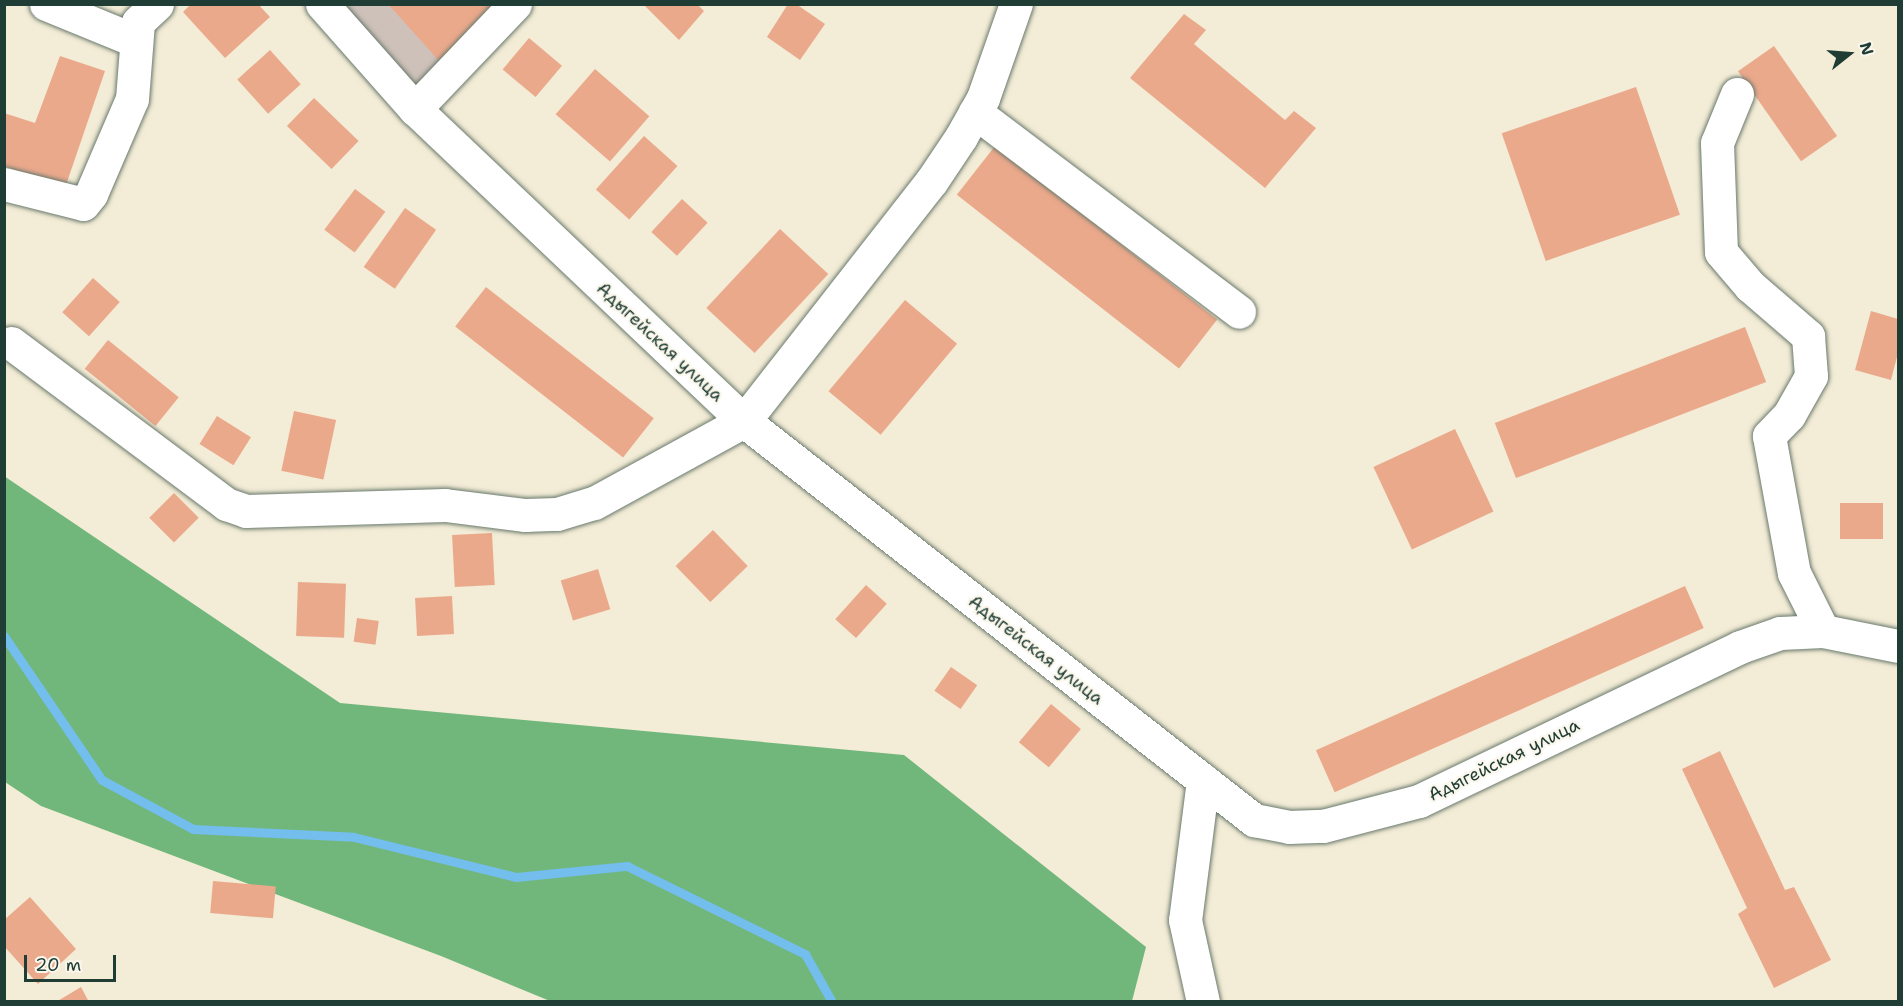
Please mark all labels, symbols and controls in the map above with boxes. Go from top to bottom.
north arrow [1819,24,1879,84]
text: N [1855,39,1879,58]
street label: Адыгейская улица [592,278,728,406]
street label: Адыгейская улица [964,591,1108,709]
street label: Адыгейская улица [1425,714,1583,806]
scale bar [27,943,118,981]
text: 20 m [35,953,81,977]

